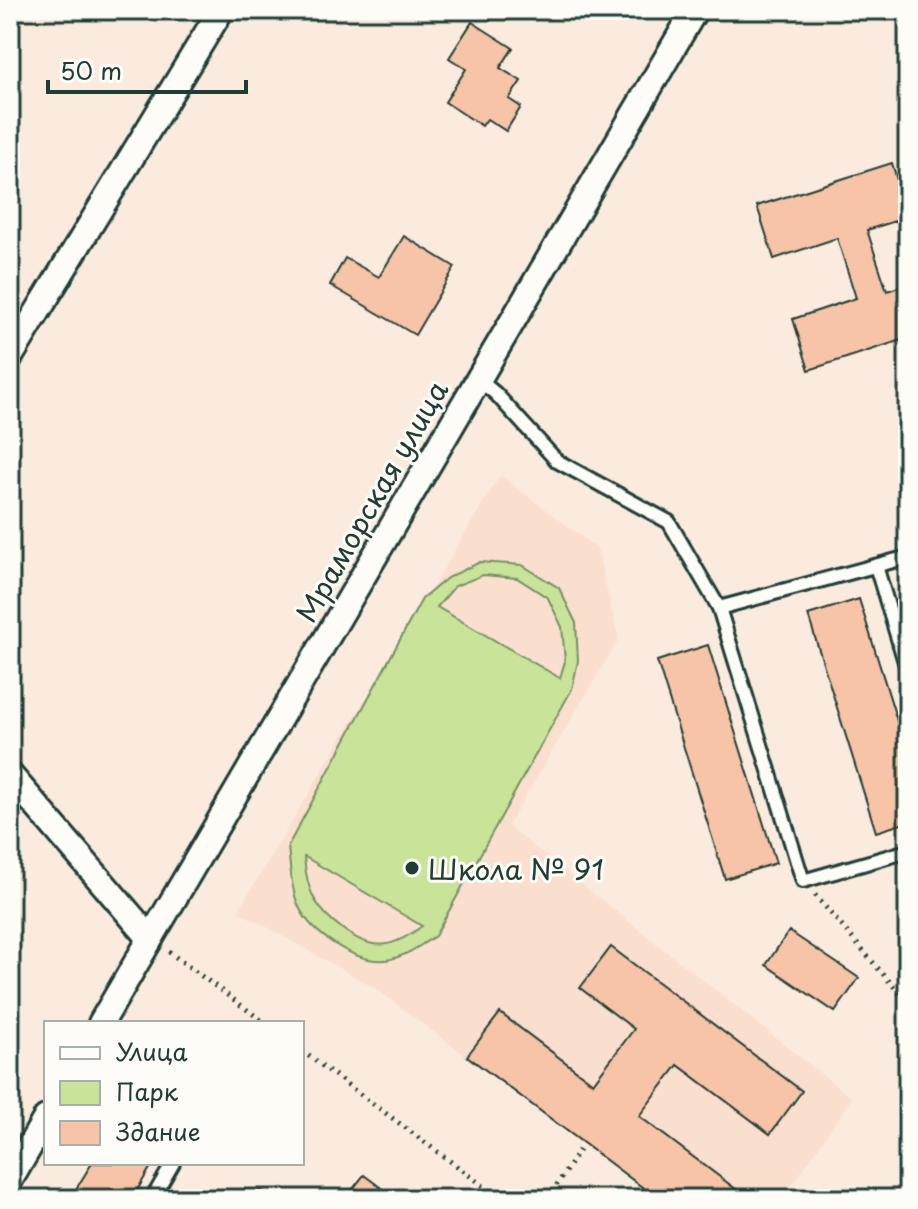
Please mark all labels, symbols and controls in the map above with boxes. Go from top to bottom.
scale bar [48,44,246,94]
text: 50 m [60,52,122,88]
street label: Мраморская улица [284,372,458,630]
place label: Школа № 91 [428,847,604,890]
marker: Школа № 91 [403,859,421,877]
legend [44,1021,304,1165]
text: Улица [116,1033,188,1069]
text: Парк [116,1073,179,1109]
text: Здание [116,1113,201,1149]

